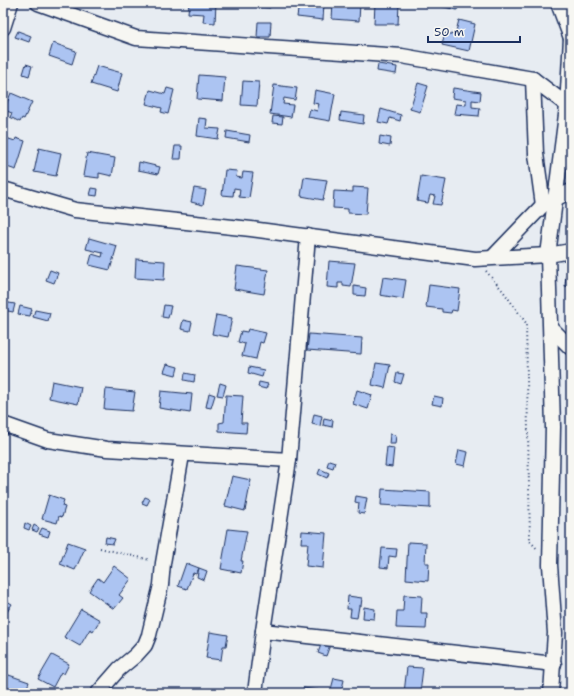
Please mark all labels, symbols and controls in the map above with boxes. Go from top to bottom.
scale bar [428,18,520,44]
text: 50 m [434,24,464,40]

